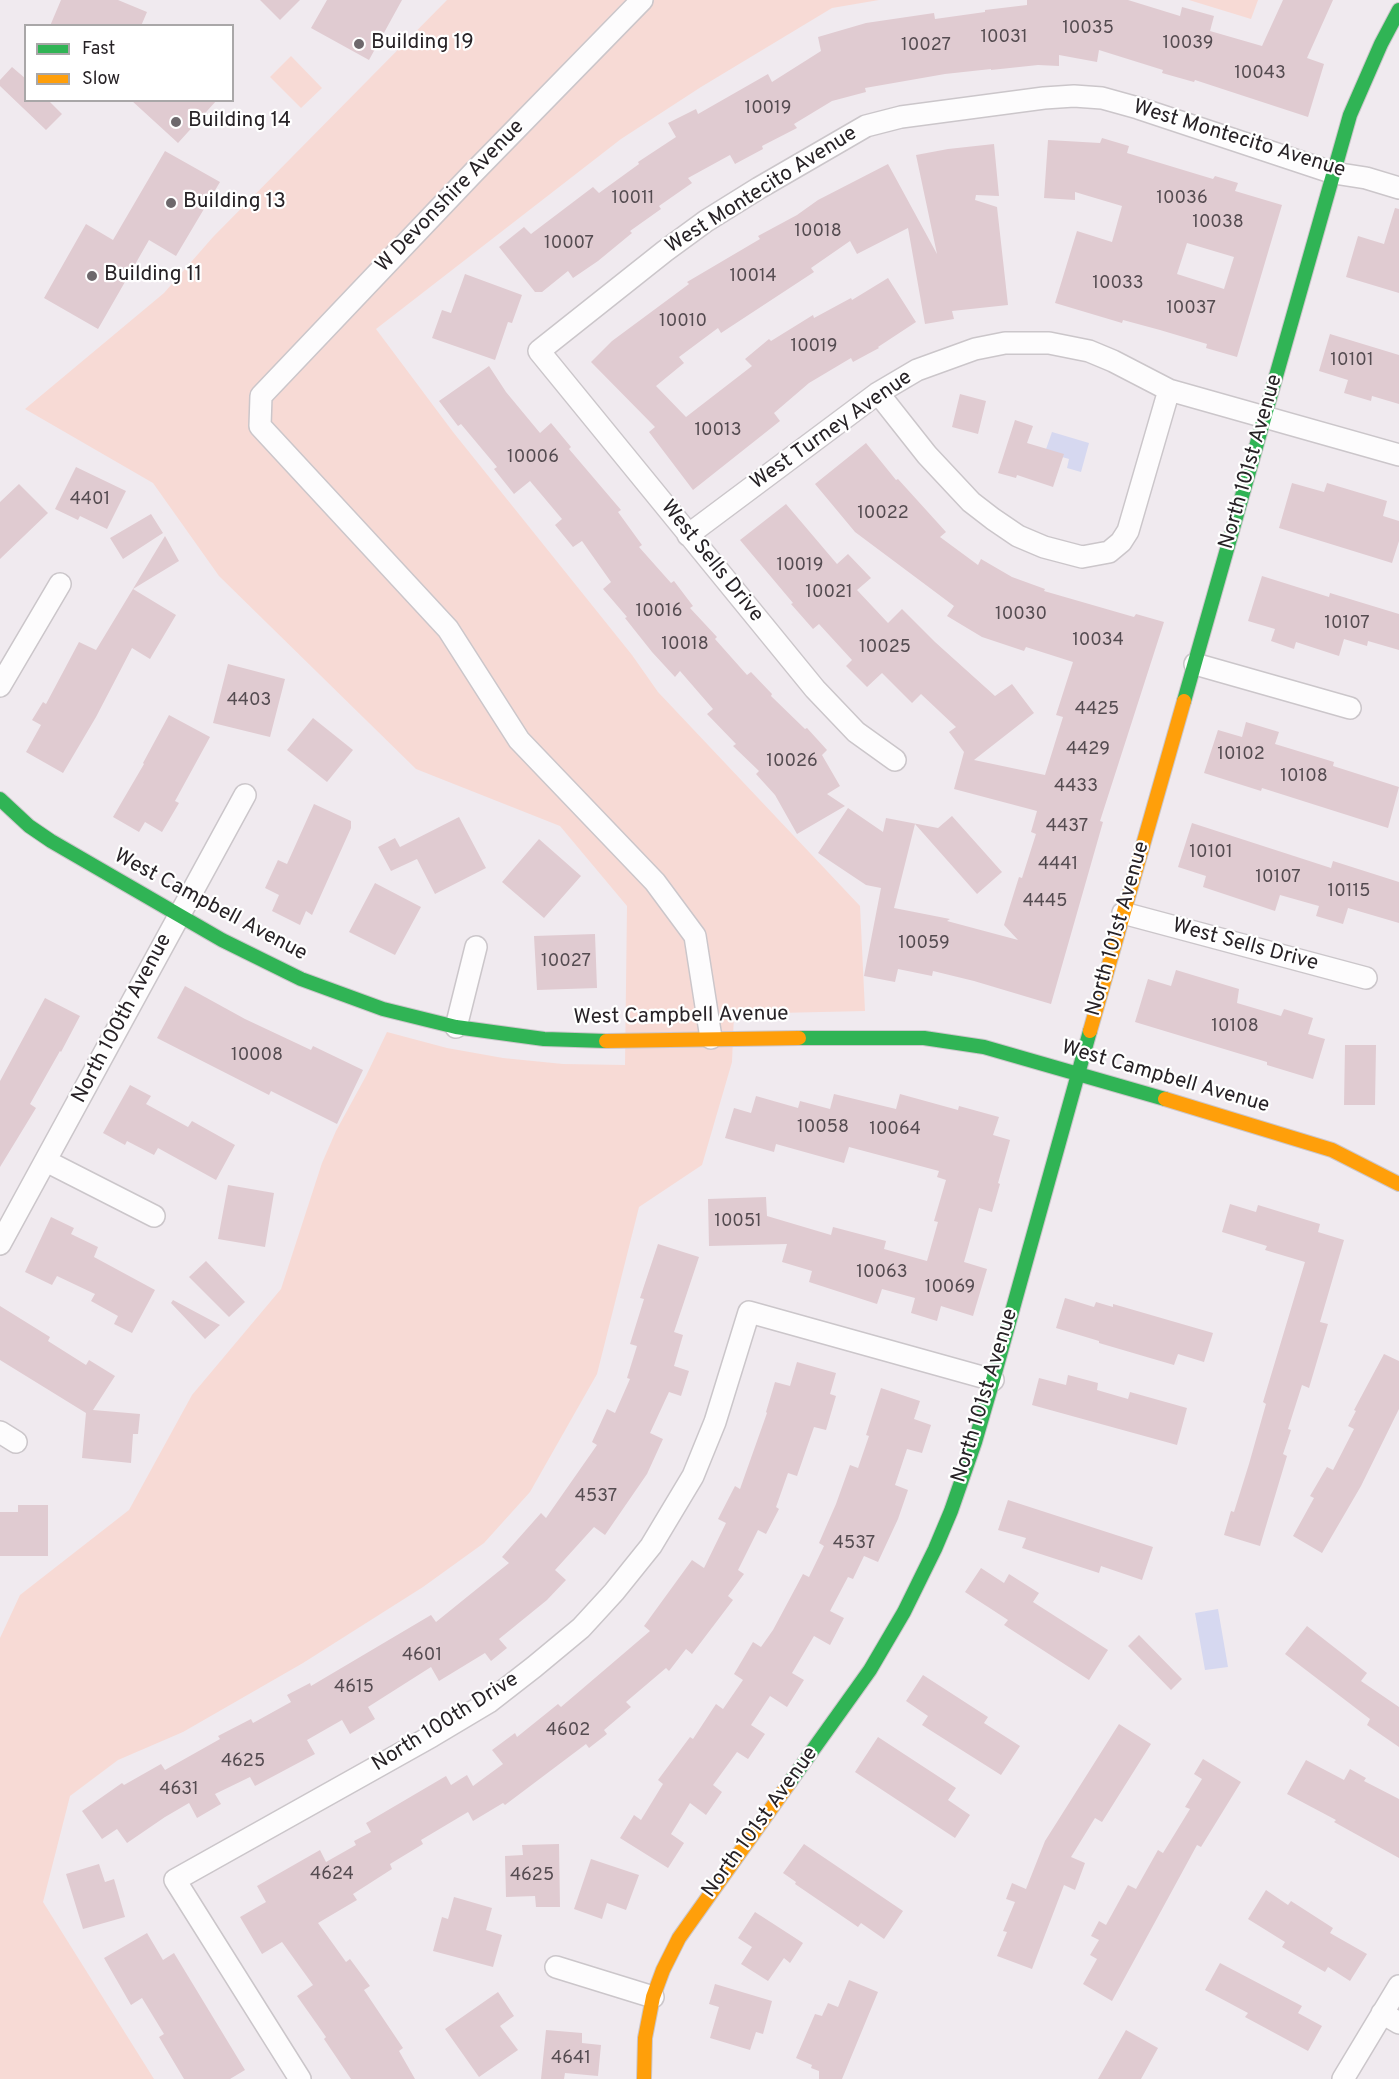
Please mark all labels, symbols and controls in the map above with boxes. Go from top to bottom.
house number: 10035 [1062,18,1114,40]
legend [24,24,234,102]
house number: 10031 [980,27,1028,49]
place label: Building 19 [371,31,474,57]
house number: 10039 [1163,33,1213,55]
house number: 10027 [901,35,951,57]
marker: Building 19 [352,37,366,51]
text: Fast [82,38,115,61]
house number: 10043 [1234,63,1286,85]
text: Slow [82,68,120,91]
street label: West Montecito Avenue [1130,96,1348,184]
house number: 10019 [744,98,792,120]
place label: Building 14 [188,109,291,135]
marker: Building 14 [169,115,183,129]
street label: W Devonshire Avenue [372,115,530,279]
street label: West Montecito Avenue [662,122,862,260]
house number: 10011 [611,188,655,210]
house number: 10036 [1156,188,1208,210]
place label: Building 13 [183,190,286,216]
marker: Building 13 [164,196,178,210]
house number: 10038 [1192,212,1244,234]
house number: 10018 [794,221,842,243]
house number: 10007 [544,233,594,255]
place label: Building 11 [104,263,202,289]
house number: 10014 [729,266,777,288]
marker: Building 11 [85,269,99,283]
house number: 10033 [1092,273,1144,295]
house number: 10037 [1166,298,1216,320]
house number: 10010 [659,311,707,333]
house number: 10019 [790,336,838,358]
house number: 10101 [1330,350,1374,372]
street label: West Turney Avenue [746,366,918,496]
street label: North 101st Avenue [1215,372,1289,552]
house number: 10013 [694,420,742,442]
house number: 10006 [507,447,559,469]
house number: 4401 [70,489,110,511]
street label: West Sells Drive [654,496,768,628]
house number: 10022 [857,503,909,525]
house number: 10019 [776,555,824,577]
house number: 10021 [805,582,853,604]
house number: 10016 [635,601,683,623]
house number: 10030 [995,604,1047,626]
house number: 10107 [1324,613,1370,635]
house number: 10034 [1072,630,1124,652]
house number: 10018 [661,634,709,656]
house number: 10025 [859,637,911,659]
house number: 4403 [227,690,271,712]
house number: 4425 [1075,699,1119,721]
house number: 4429 [1066,739,1110,761]
house number: 10102 [1217,744,1265,766]
house number: 10026 [766,751,818,773]
house number: 10108 [1280,766,1328,788]
house number: 4433 [1054,776,1098,798]
house number: 4437 [1046,816,1088,838]
street label: North 101st Avenue [1082,839,1156,1019]
house number: 10101 [1189,842,1233,864]
street label: West Campbell Avenue [109,844,311,968]
house number: 4441 [1038,854,1078,876]
house number: 10107 [1255,867,1301,889]
house number: 10115 [1328,881,1370,903]
house number: 4445 [1023,891,1067,913]
street label: West Sells Drive [1169,914,1321,978]
street label: North 100th Avenue [68,930,178,1108]
house number: 10059 [898,933,950,955]
house number: 10027 [541,951,591,973]
street label: West Campbell Avenue [573,1003,789,1031]
house number: 10108 [1211,1016,1259,1038]
street label: West Campbell Avenue [1058,1036,1272,1120]
house number: 10008 [231,1045,283,1067]
house number: 10058 [797,1117,849,1139]
house number: 10064 [869,1119,921,1141]
house number: 10051 [714,1211,762,1233]
house number: 10063 [856,1262,908,1284]
house number: 10069 [925,1277,975,1299]
street label: North 101st Avenue [948,1306,1024,1486]
house number: 4537 [575,1486,617,1508]
house number: 4537 [833,1533,875,1555]
house number: 4601 [402,1645,442,1667]
street label: North 100th Drive [368,1668,524,1778]
house number: 4615 [334,1677,374,1699]
house number: 4602 [546,1720,590,1742]
street label: North 101st Avenue [698,1742,824,1904]
house number: 4625 [221,1751,265,1773]
house number: 4631 [159,1779,199,1801]
house number: 4624 [310,1864,354,1886]
house number: 4625 [510,1865,554,1887]
house number: 4641 [551,2048,591,2070]

